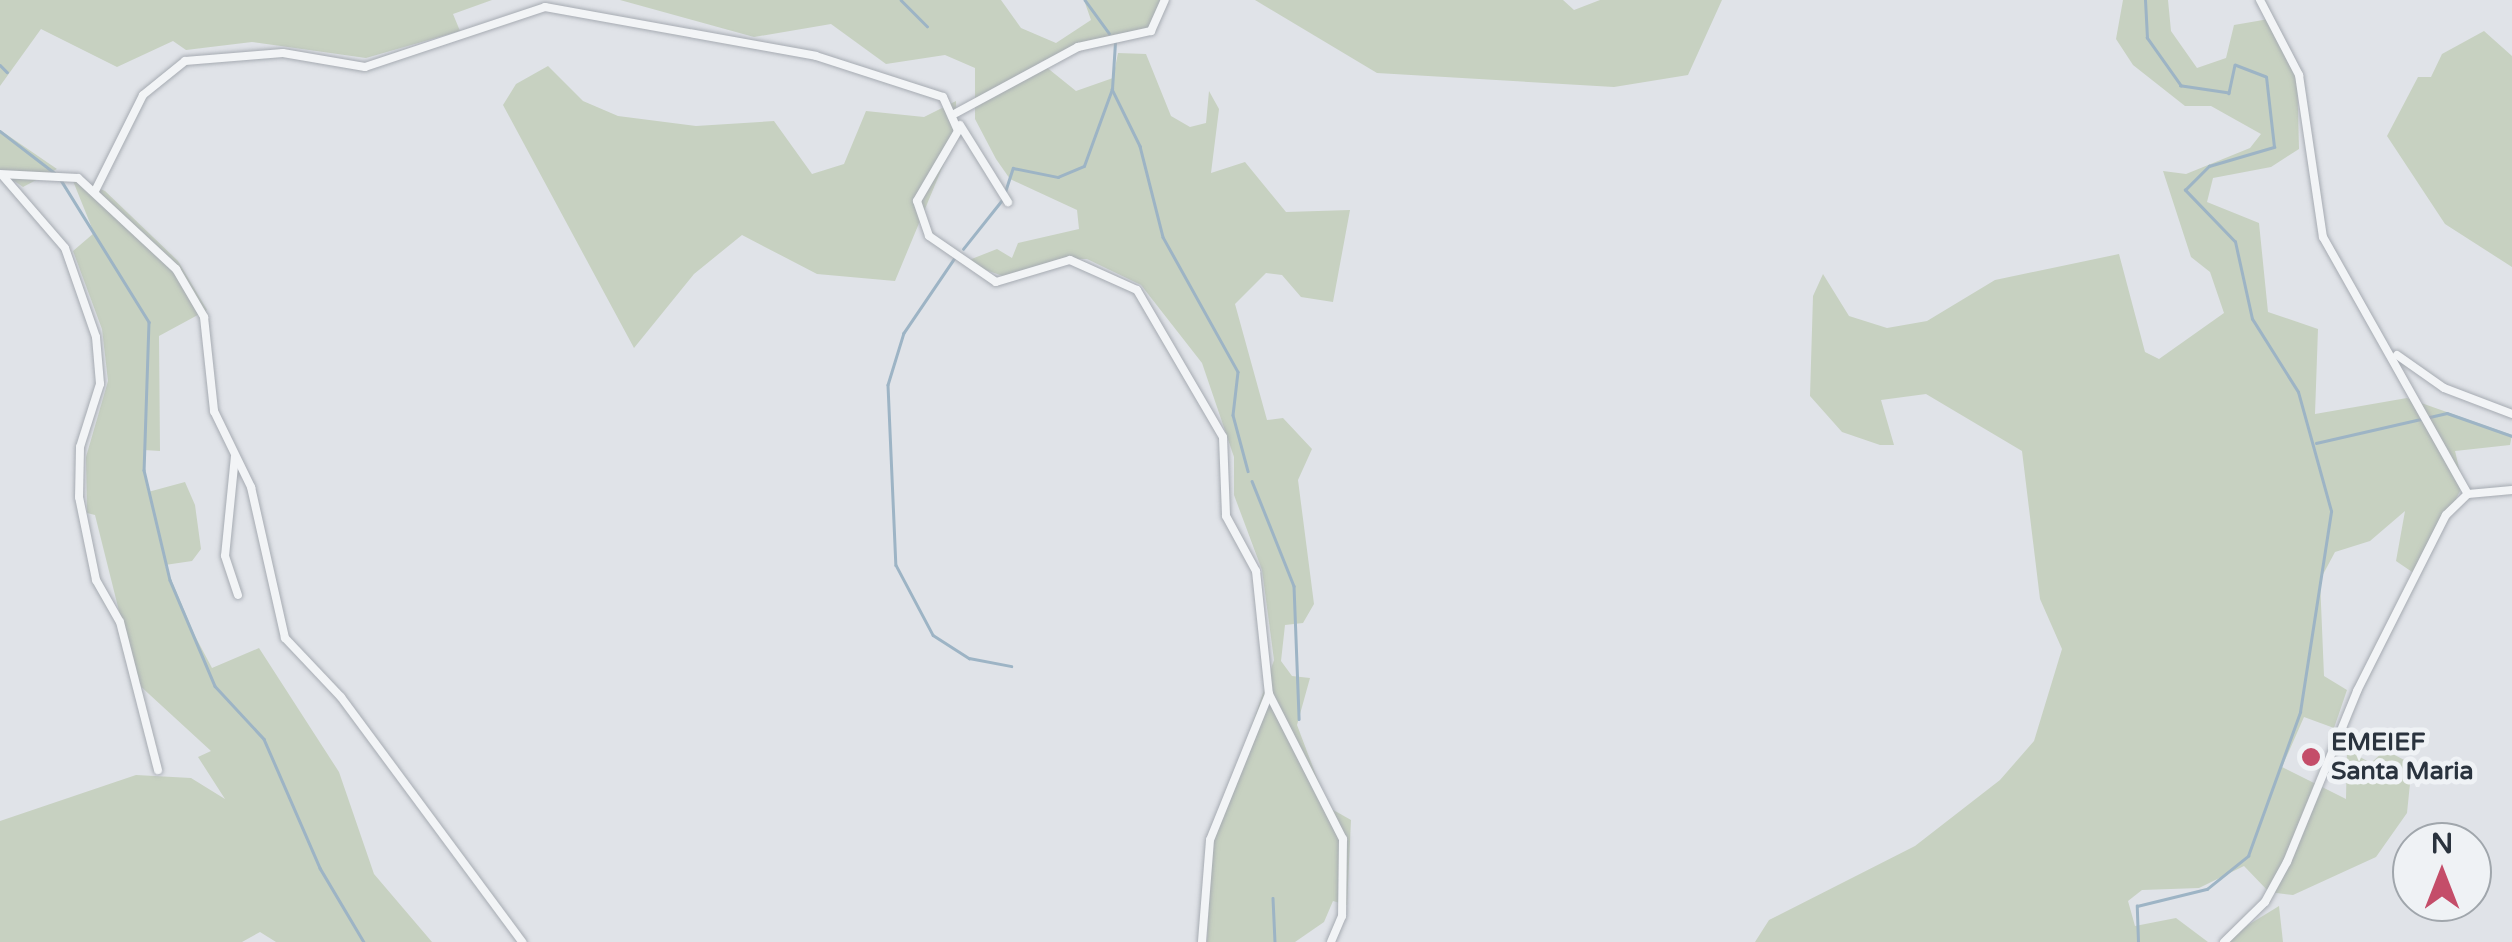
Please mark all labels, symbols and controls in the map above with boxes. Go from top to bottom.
place label: EMEIEF Santa Maria [2331,728,2474,787]
marker: EMEIEF Santa Maria [2300,746,2322,768]
north arrow [2392,822,2492,922]
text: N [2431,827,2453,861]

